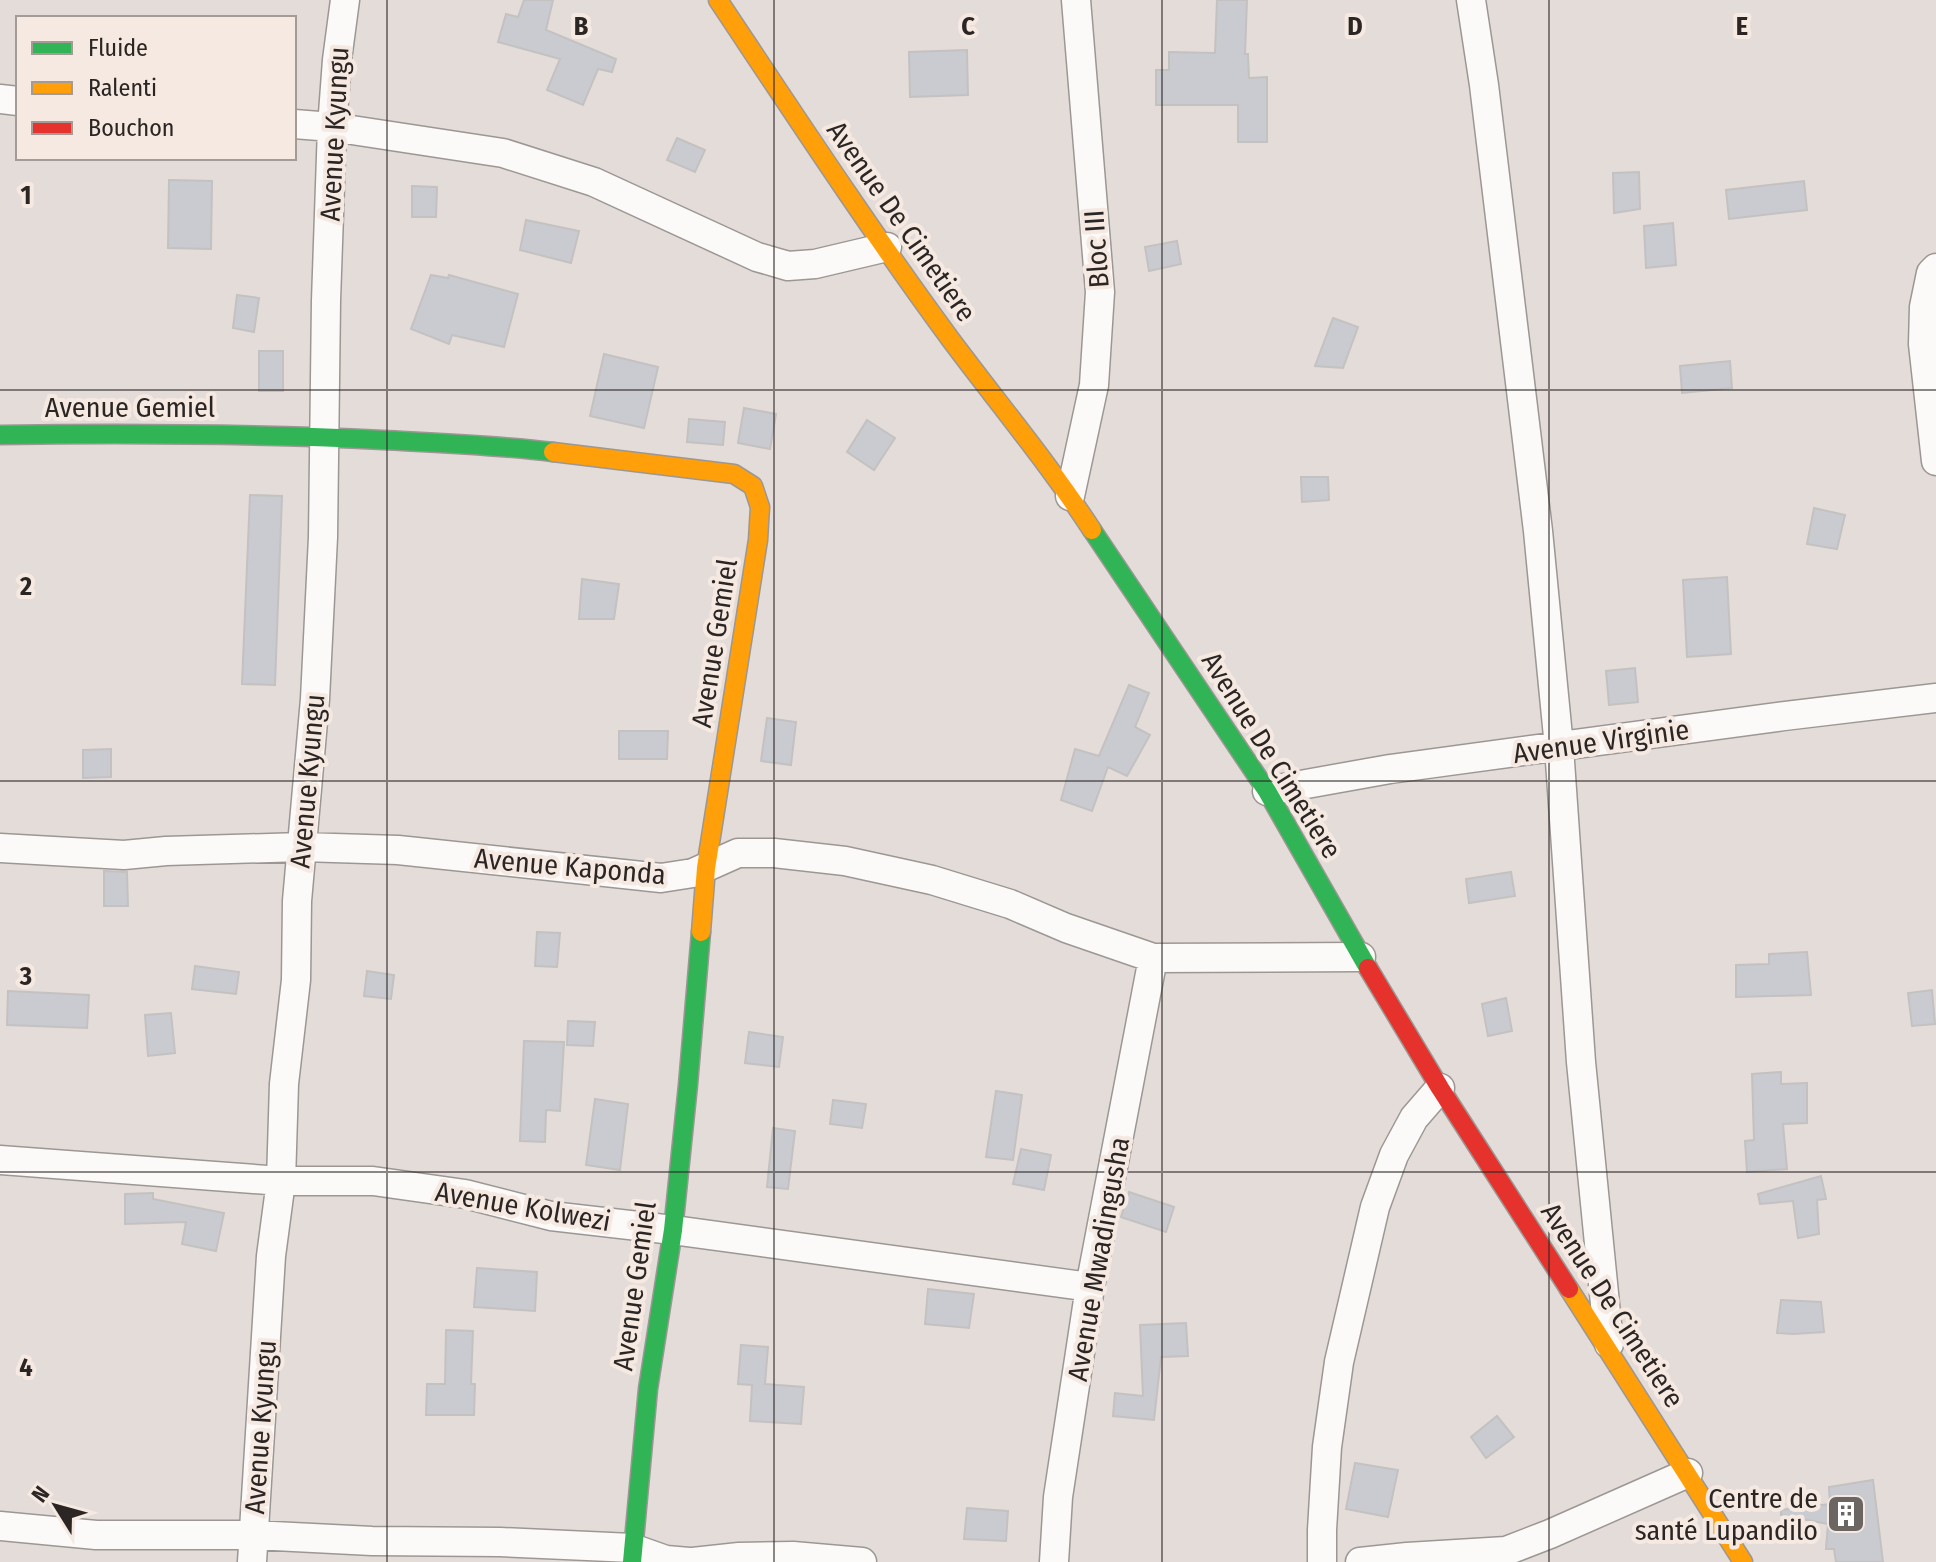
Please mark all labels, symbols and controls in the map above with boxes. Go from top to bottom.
text: B [574,11,589,42]
text: C [961,11,975,42]
text: D [1347,11,1363,42]
text: E [1736,11,1748,42]
legend [16,16,296,160]
text: Fluide [88,34,148,62]
street label: Avenue Kyungu [313,46,356,222]
text: Ralenti [88,74,157,102]
text: Bouchon [88,114,175,142]
street label: Avenue De Cimetiere [820,115,983,328]
text: 1 [21,180,32,211]
street label: Bloc III [1077,209,1116,289]
street label: Avenue Gemiel [45,391,215,424]
street label: Avenue Gemiel [685,556,744,730]
text: 2 [19,571,32,602]
street label: Avenue De Cimetiere [1195,646,1348,864]
street label: Avenue Kyungu [283,693,332,870]
street label: Avenue Virginie [1511,713,1691,770]
street label: Avenue Kaponda [473,842,667,891]
text: 3 [19,961,32,992]
street label: Avenue Mwadingusha [1061,1135,1136,1384]
street label: Avenue Kolwezi [433,1175,613,1238]
street label: Avenue De Cimetiere [1534,1197,1691,1414]
street label: Avenue Gemiel [606,1199,663,1373]
street label: Avenue Kyungu [238,1339,283,1515]
text: 4 [19,1352,33,1383]
north arrow [16,1466,96,1546]
text: N [26,1481,55,1508]
place label: Centre de santé Lupandilo [1635,1482,1818,1547]
building icon: Centre de santé Lupandilo [1825,1493,1867,1535]

